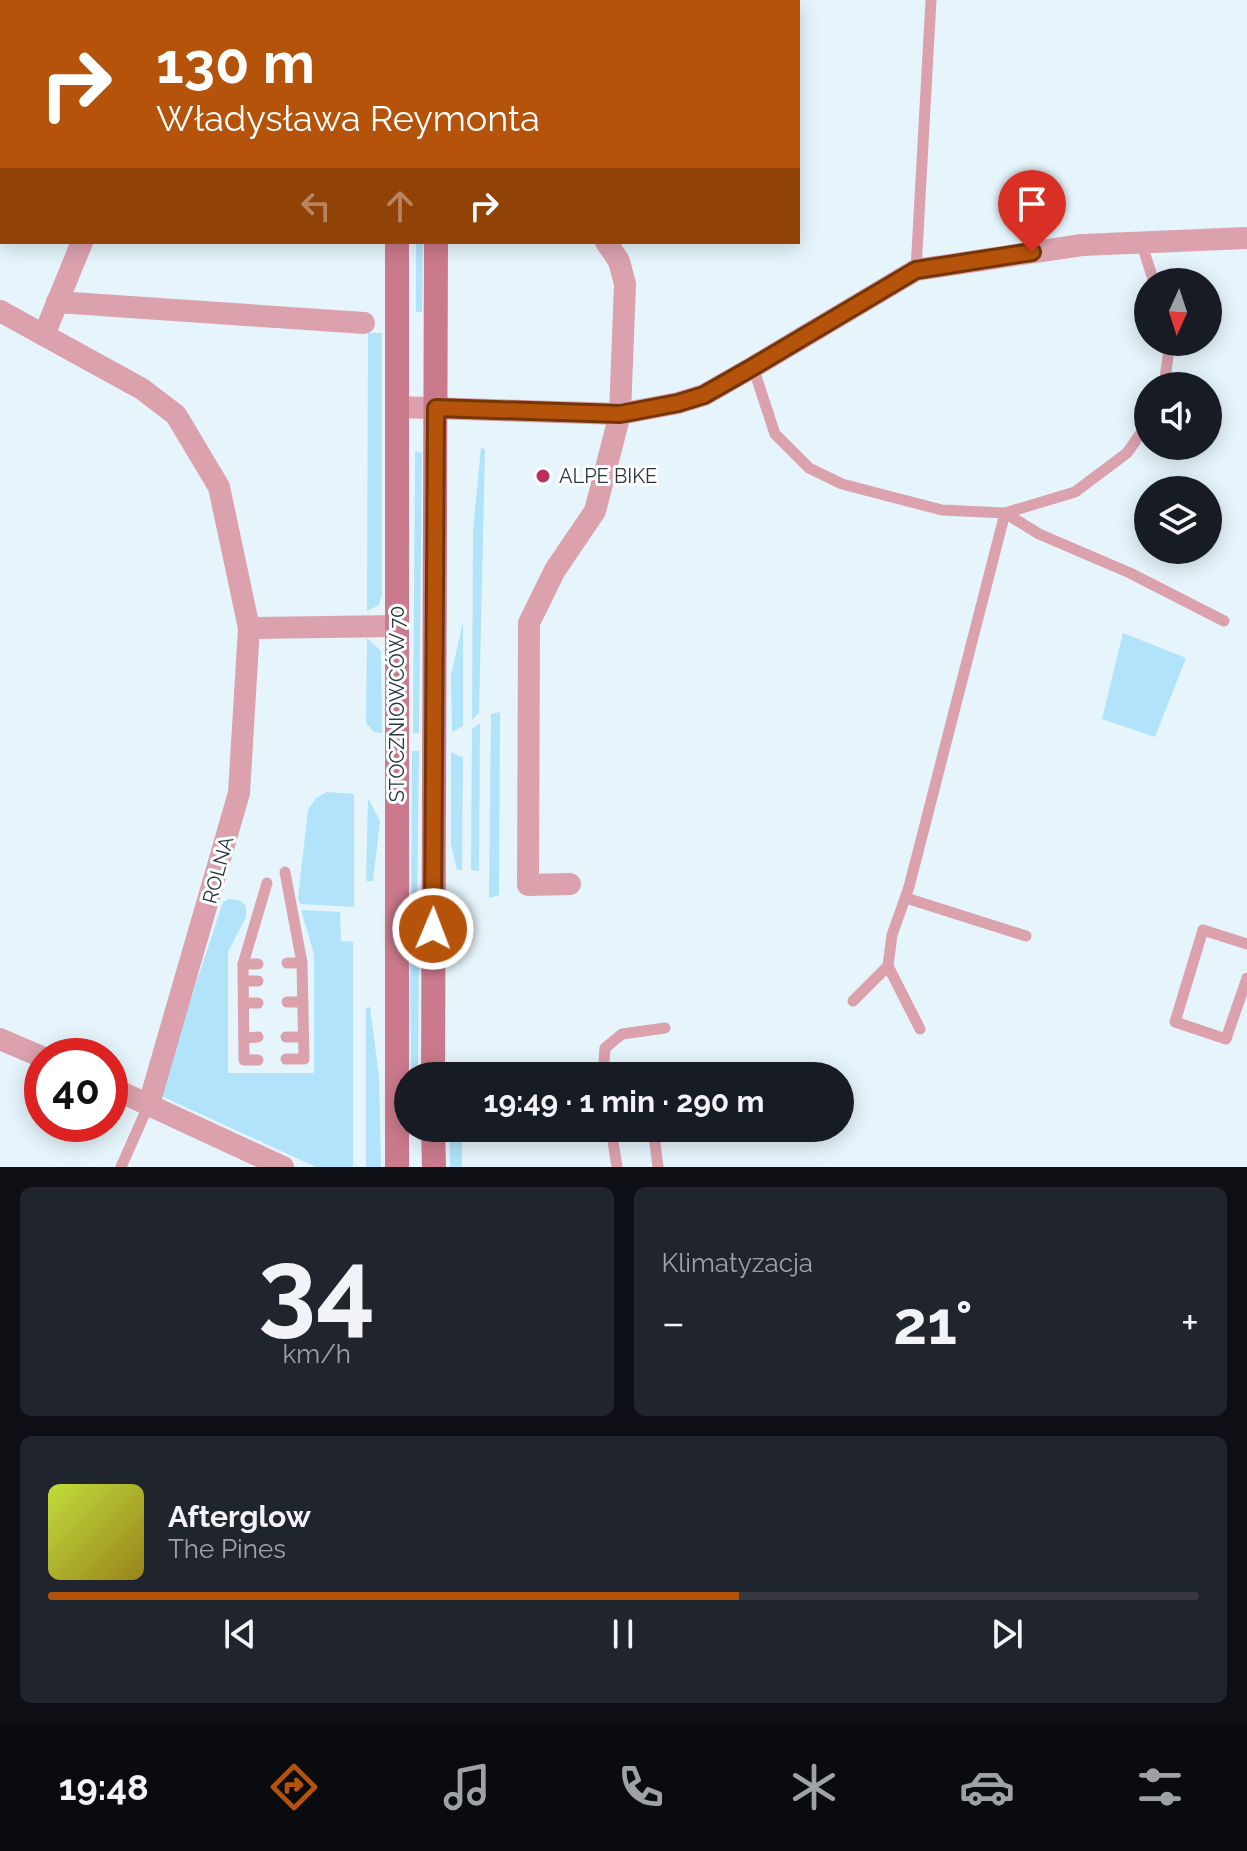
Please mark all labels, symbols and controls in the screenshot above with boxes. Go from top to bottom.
text: 130 m [156,30,315,96]
icon: right [24,32,128,136]
text: Władysława Reymonta [156,97,540,139]
pin [998,170,1066,252]
icon: arrive [1010,182,1054,226]
icon: left [294,184,338,228]
icon: ahead [378,184,422,228]
icon: right [462,184,506,228]
north arrow [1134,268,1222,356]
map controls [1134,268,1222,564]
button: sound [1134,372,1222,460]
place label: ALPE BIKE [559,464,657,488]
marker: ALPE BIKE [534,467,552,485]
button: layers [1134,476,1222,564]
street label: STOCZNIOWCÓW 70 [385,606,409,802]
street label: ROLNA [198,833,239,906]
position arrow [391,887,475,971]
speed limit sign: 40 [24,1038,128,1142]
text: 19:49 · 1 min · 290 m [484,1084,764,1119]
text: 34 [258,1226,375,1348]
text: Klimatyzacja [662,1248,813,1278]
text: 21° [893,1288,973,1358]
text: − [662,1297,685,1348]
text: + [1181,1297,1199,1348]
text: km/h [282,1339,351,1369]
text: Afterglow [168,1499,311,1534]
text: The Pines [168,1534,286,1564]
icon: previous [218,1612,262,1656]
icon: pause [601,1612,645,1656]
icon: next [985,1612,1029,1656]
icon: directions [266,1759,322,1815]
icon: music [439,1759,495,1815]
icon: phone [613,1759,669,1815]
icon: climate [786,1759,842,1815]
icon: car [959,1759,1015,1815]
icon: filters [1132,1759,1188,1815]
text: 19:48 [59,1766,149,1808]

